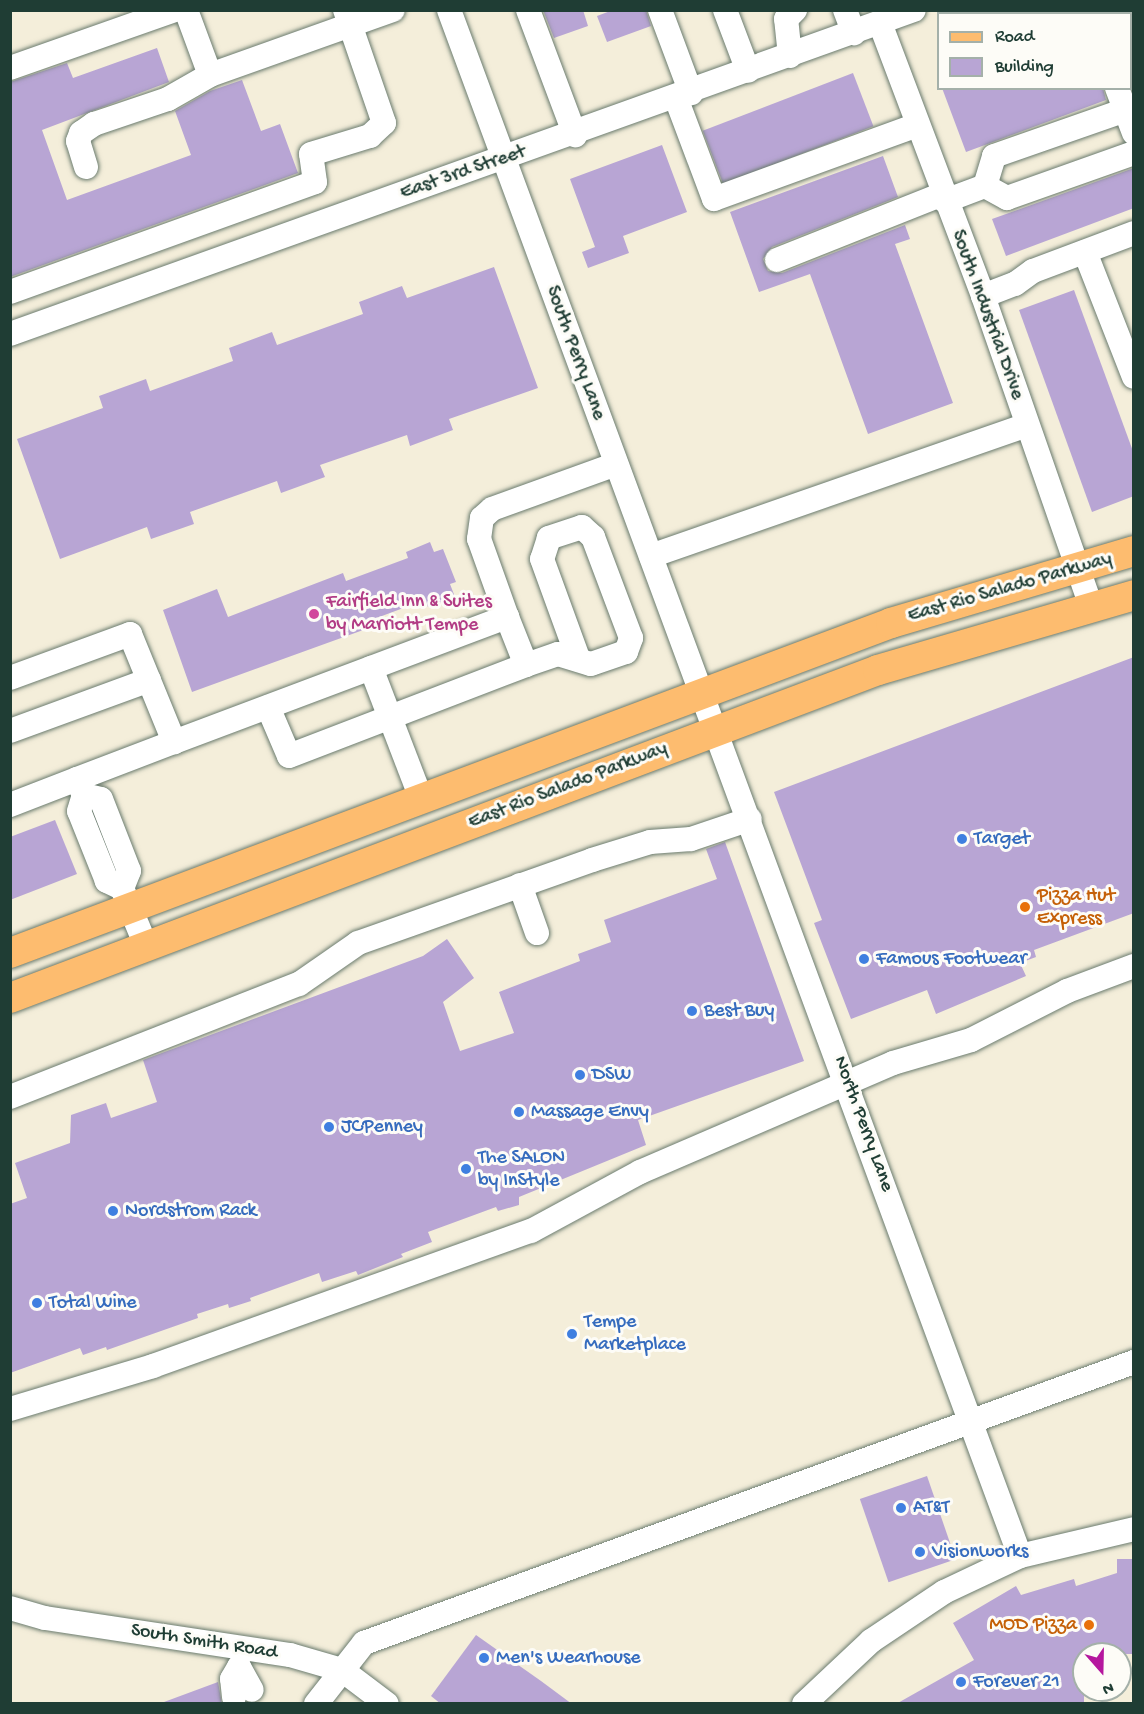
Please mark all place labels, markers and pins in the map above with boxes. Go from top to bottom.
place label: Fairfield Inn & Suites by Marriott Tempe [326,590,492,637]
marker: Fairfield Inn & Suites by Marriott Tempe [307,607,321,621]
place label: Target [974,827,1030,851]
marker: Target [955,832,969,846]
place label: Pizza Hut Express [1037,884,1115,931]
marker: Pizza Hut Express [1018,900,1032,914]
place label: Famous Footwear [876,947,1027,971]
marker: Famous Footwear [857,952,871,966]
place label: Best Buy [704,999,774,1023]
marker: Best Buy [685,1004,699,1018]
place label: DSW [592,1063,631,1087]
marker: DSW [573,1068,587,1082]
place label: Massage Envy [531,1100,649,1124]
marker: Massage Envy [512,1105,526,1119]
place label: JCPenney [341,1115,423,1139]
marker: JCPenney [322,1120,336,1134]
place label: The SALON by InStyle [478,1146,565,1193]
marker: The SALON by InStyle [459,1162,473,1176]
place label: Nordstrom Rack [125,1199,256,1223]
marker: Nordstrom Rack [106,1204,120,1218]
place label: Total Wine [49,1291,137,1315]
marker: Total Wine [30,1296,44,1310]
place label: Tempe Marketplace [584,1310,686,1357]
marker: Tempe Marketplace [565,1327,579,1341]
place label: AT&T [913,1496,949,1520]
marker: AT&T [894,1501,908,1515]
place label: Visionworks [932,1540,1028,1564]
marker: Visionworks [913,1545,927,1559]
place label: MOD Pizza [989,1613,1077,1637]
marker: MOD Pizza [1082,1618,1096,1632]
place label: Men's Wearhouse [496,1646,641,1670]
marker: Men's Wearhouse [477,1651,491,1665]
place label: Forever 21 [973,1670,1060,1694]
marker: Forever 21 [954,1675,968,1689]

